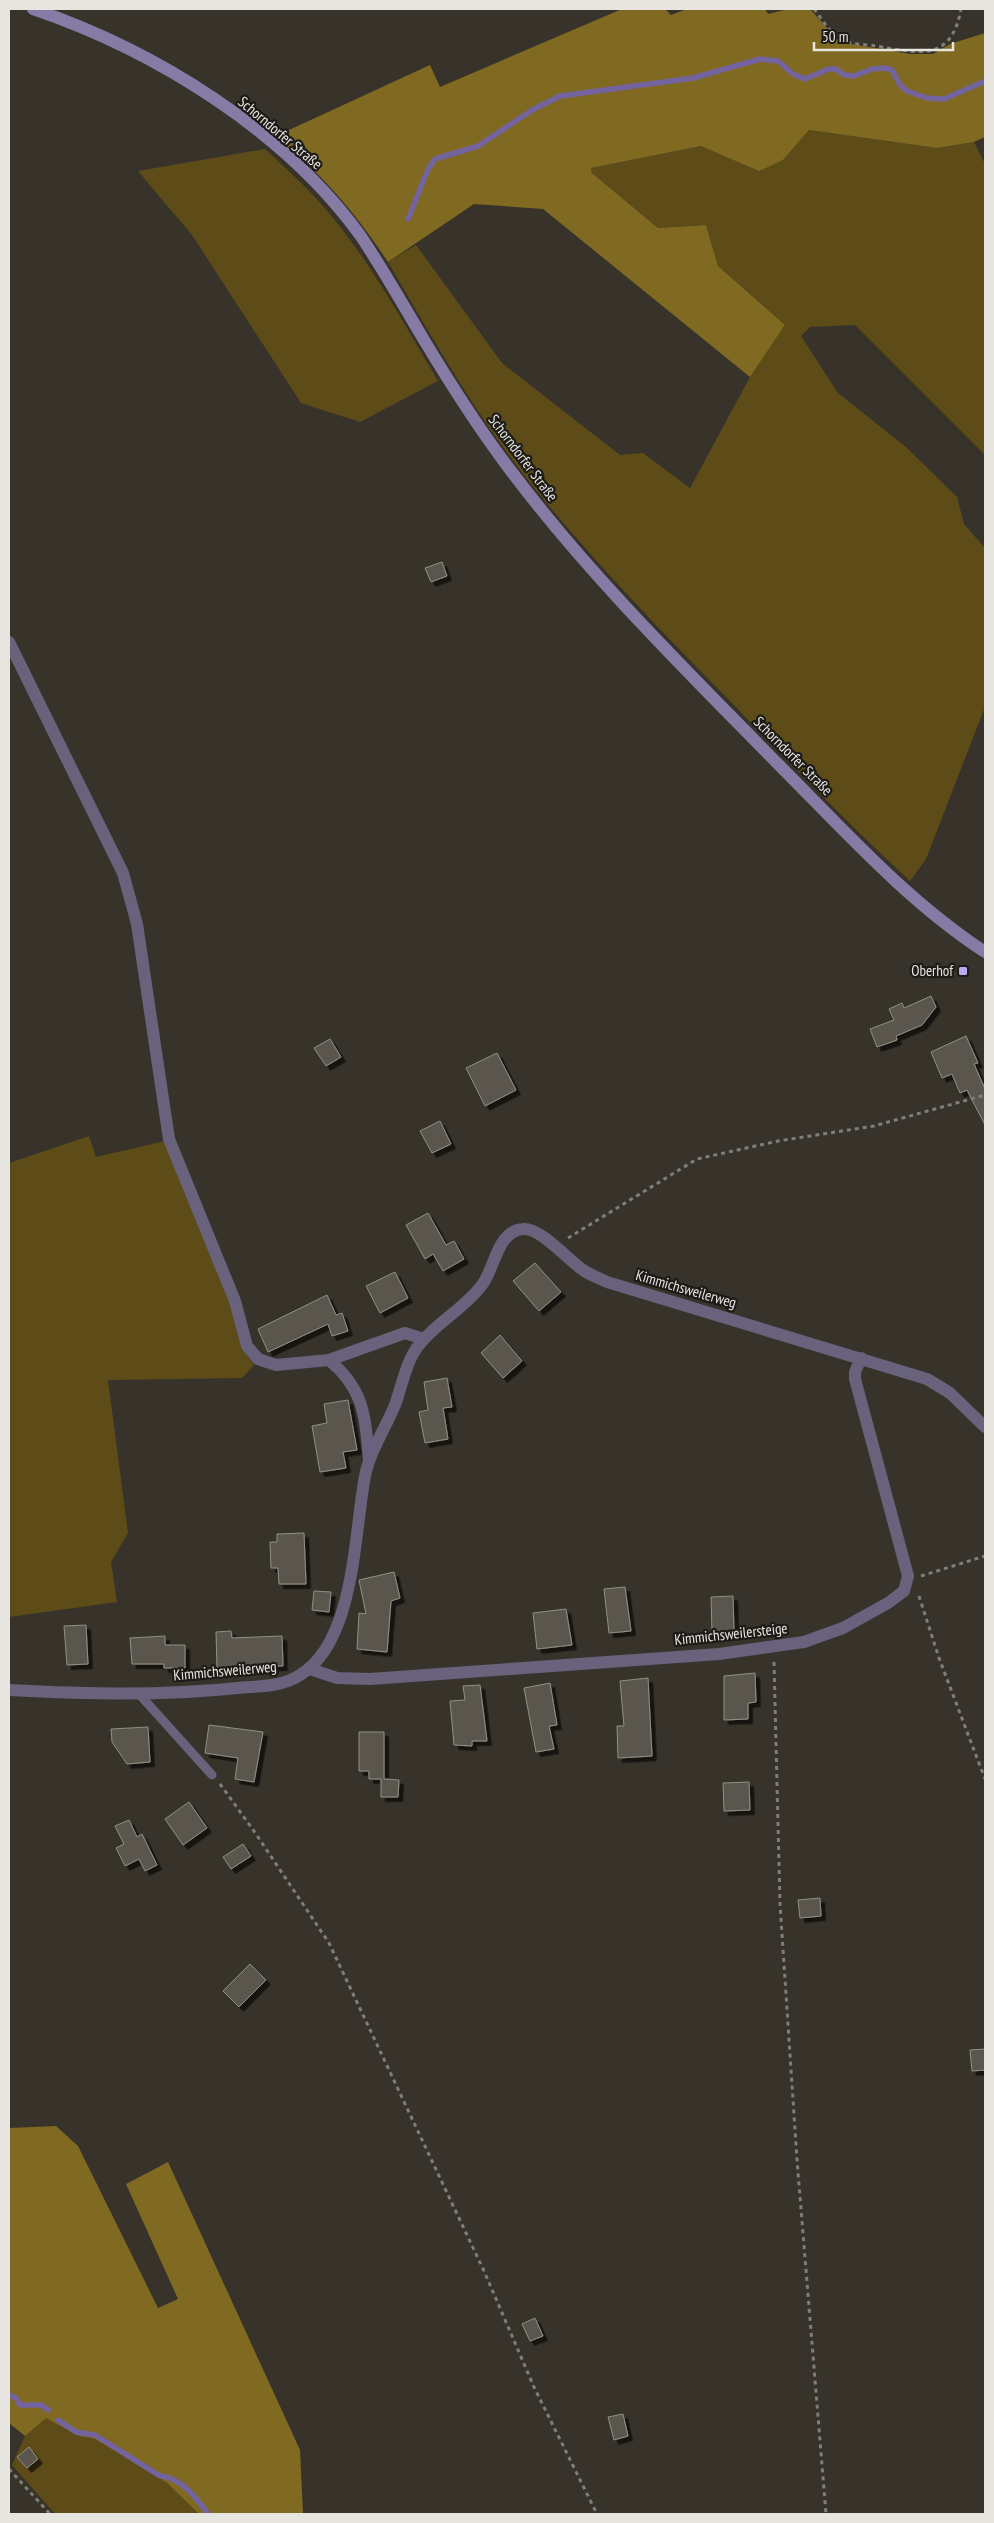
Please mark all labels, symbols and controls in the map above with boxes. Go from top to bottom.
scale bar [814,20,953,52]
text: 50 m [822,27,848,46]
street label: Schorndorfer Straße [234,92,326,173]
street label: Schorndorfer Straße [485,410,562,505]
street label: Schorndorfer Straße [750,712,837,799]
place label: Oberhof [911,961,954,980]
marker: Oberhof [957,965,969,977]
street label: Kimmichsweilerweg [634,1265,739,1312]
street label: Kimmichsweilersteige [673,1618,788,1649]
street label: Kimmichsweilerweg [172,1657,277,1684]

